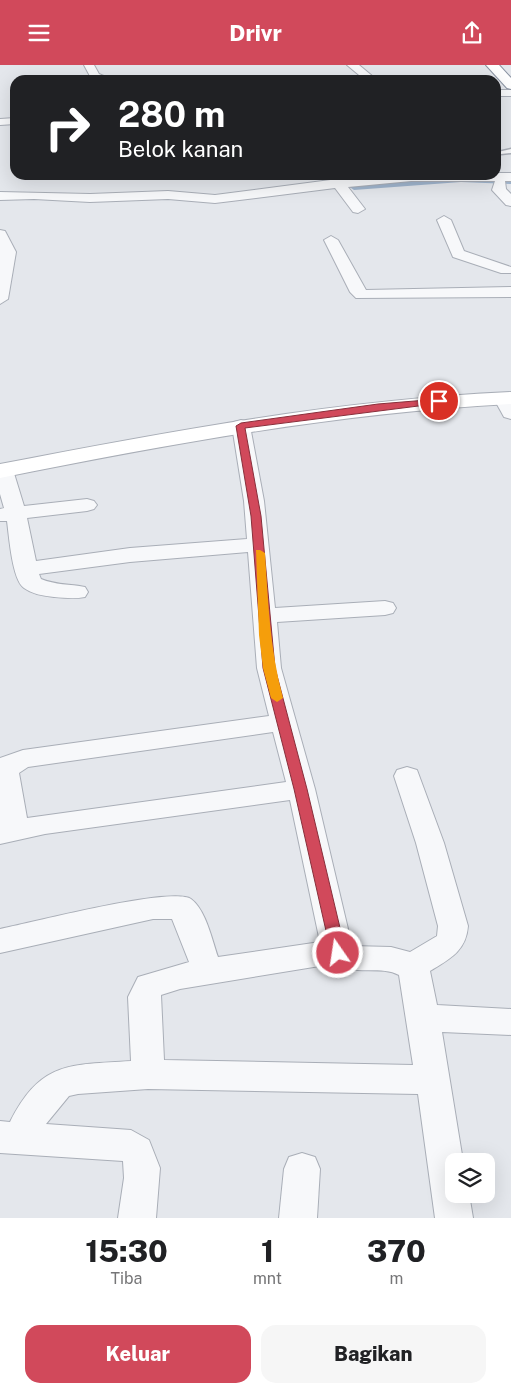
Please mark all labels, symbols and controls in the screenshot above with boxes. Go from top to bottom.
icon: menu [25,19,53,47]
icon: share [458,19,486,47]
text: Drivr [229,20,282,46]
text: 280 m [118,94,225,135]
icon: right [35,95,100,160]
text: Belok kanan [118,136,243,162]
pin [418,380,460,422]
icon: arrive [425,387,453,415]
position arrow [311,926,363,978]
map controls [445,1153,495,1203]
button: layers [445,1153,495,1203]
text: 15:30 [85,1233,168,1269]
text: 1 [261,1233,274,1269]
text: 370 [367,1233,426,1269]
text: Tiba [111,1269,142,1288]
text: mnt [253,1269,282,1288]
text: m [390,1269,403,1288]
button: Keluar [25,1325,251,1383]
button: Bagikan [261,1325,486,1383]

